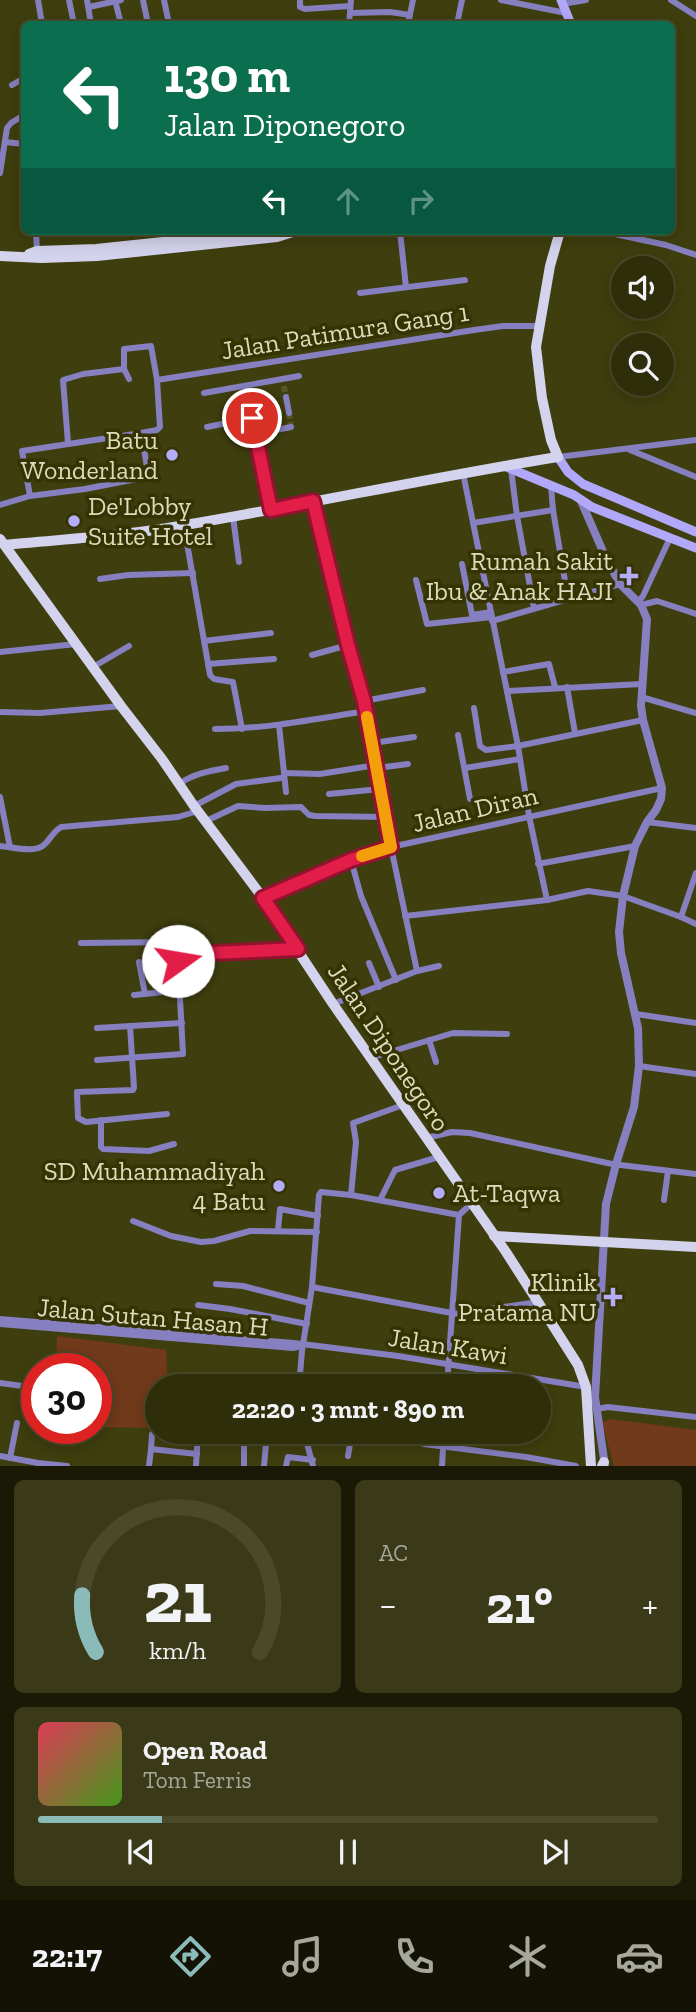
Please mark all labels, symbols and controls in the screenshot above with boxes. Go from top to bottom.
text: 130 m [164,46,290,105]
icon: left [49,49,140,140]
text: Jalan Diponegoro [164,106,405,144]
icon: left [256,182,294,220]
icon: ahead [329,182,367,220]
icon: right [402,182,440,220]
map controls [611,256,674,396]
button: sound [611,256,674,319]
street label: Jalan Patimura Gang 1 [219,296,471,366]
button: search [611,333,674,396]
pin [222,388,282,448]
icon: arrive [233,399,271,437]
place label: Batu Wonderland [21,424,158,486]
marker: Batu Wonderland [164,447,180,463]
place label: De'Lobby Suite Hotel [88,490,213,552]
marker: De'Lobby Suite Hotel [66,513,82,529]
place label: Rumah Sakit Ibu & Anak HAJI [426,545,613,607]
marker: Rumah Sakit Ibu & Anak HAJI [619,566,639,586]
street label: Jalan Diran [409,779,541,839]
position arrow [141,924,215,998]
street label: Jalan Diponegoro [321,957,457,1137]
place label: SD Muhammadiyah 4 Batu [44,1155,265,1217]
place label: At-Taqwa [453,1177,561,1209]
marker: SD Muhammadiyah 4 Batu [271,1178,287,1194]
marker: At-Taqwa [431,1185,447,1201]
place label: Klinik Pratama NU [458,1266,597,1328]
marker: Klinik Pratama NU [603,1287,623,1307]
street label: Jalan Sutan Hasan H [36,1291,270,1343]
street label: Jalan Kawi [386,1321,510,1371]
speed limit sign: 30 [21,1353,112,1444]
text: 22:20 · 3 mnt · 890 m [232,1393,464,1425]
text: AC [379,1539,408,1567]
text: 21 [143,1554,212,1642]
text: 21° [486,1574,553,1636]
text: − [379,1582,397,1628]
text: + [642,1582,658,1628]
text: km/h [149,1635,206,1665]
text: Open Road [143,1734,267,1766]
text: Tom Ferris [143,1766,252,1794]
icon: previous [122,1833,160,1871]
icon: pause [329,1833,367,1871]
icon: next [536,1833,574,1871]
icon: directions [166,1932,215,1981]
icon: music [278,1932,327,1981]
icon: phone [390,1932,439,1981]
icon: climate [503,1932,552,1981]
icon: car [615,1932,664,1981]
text: 22:17 [32,1937,102,1975]

